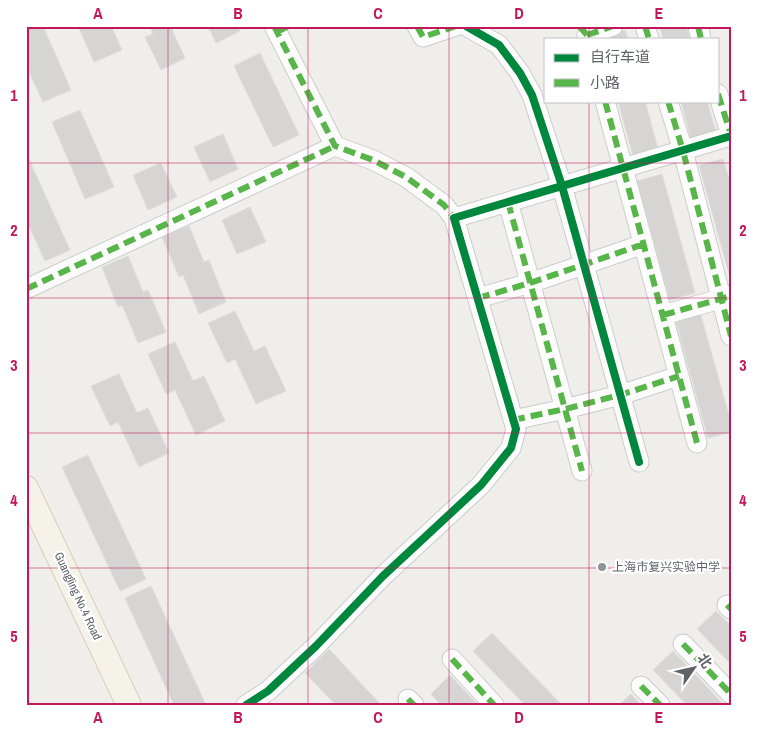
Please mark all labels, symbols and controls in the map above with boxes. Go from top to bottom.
text: A [93,2,103,24]
text: B [233,2,243,24]
text: C [373,2,383,24]
text: D [514,2,524,24]
text: E [655,2,664,24]
legend [544,38,720,102]
text: 自行车道 [590,46,650,67]
text: 小路 [590,72,620,93]
text: 1 [10,84,18,106]
text: 1 [739,84,747,106]
text: 2 [10,219,18,241]
text: 2 [739,219,747,241]
text: 3 [10,354,18,376]
text: 3 [739,354,747,376]
text: 4 [10,489,18,511]
text: 4 [739,489,747,511]
street label: Guangling No.4 Road [51,549,105,643]
place label: 上海市复兴实验中学 [612,559,720,575]
marker: 上海市复兴实验中学 [596,561,608,573]
text: 5 [10,625,18,647]
text: 5 [739,625,747,647]
north arrow [670,644,720,694]
text: 北 [693,650,716,672]
text: A [93,706,103,728]
text: B [233,706,243,728]
text: C [373,706,383,728]
text: D [514,706,524,728]
text: E [655,706,664,728]

